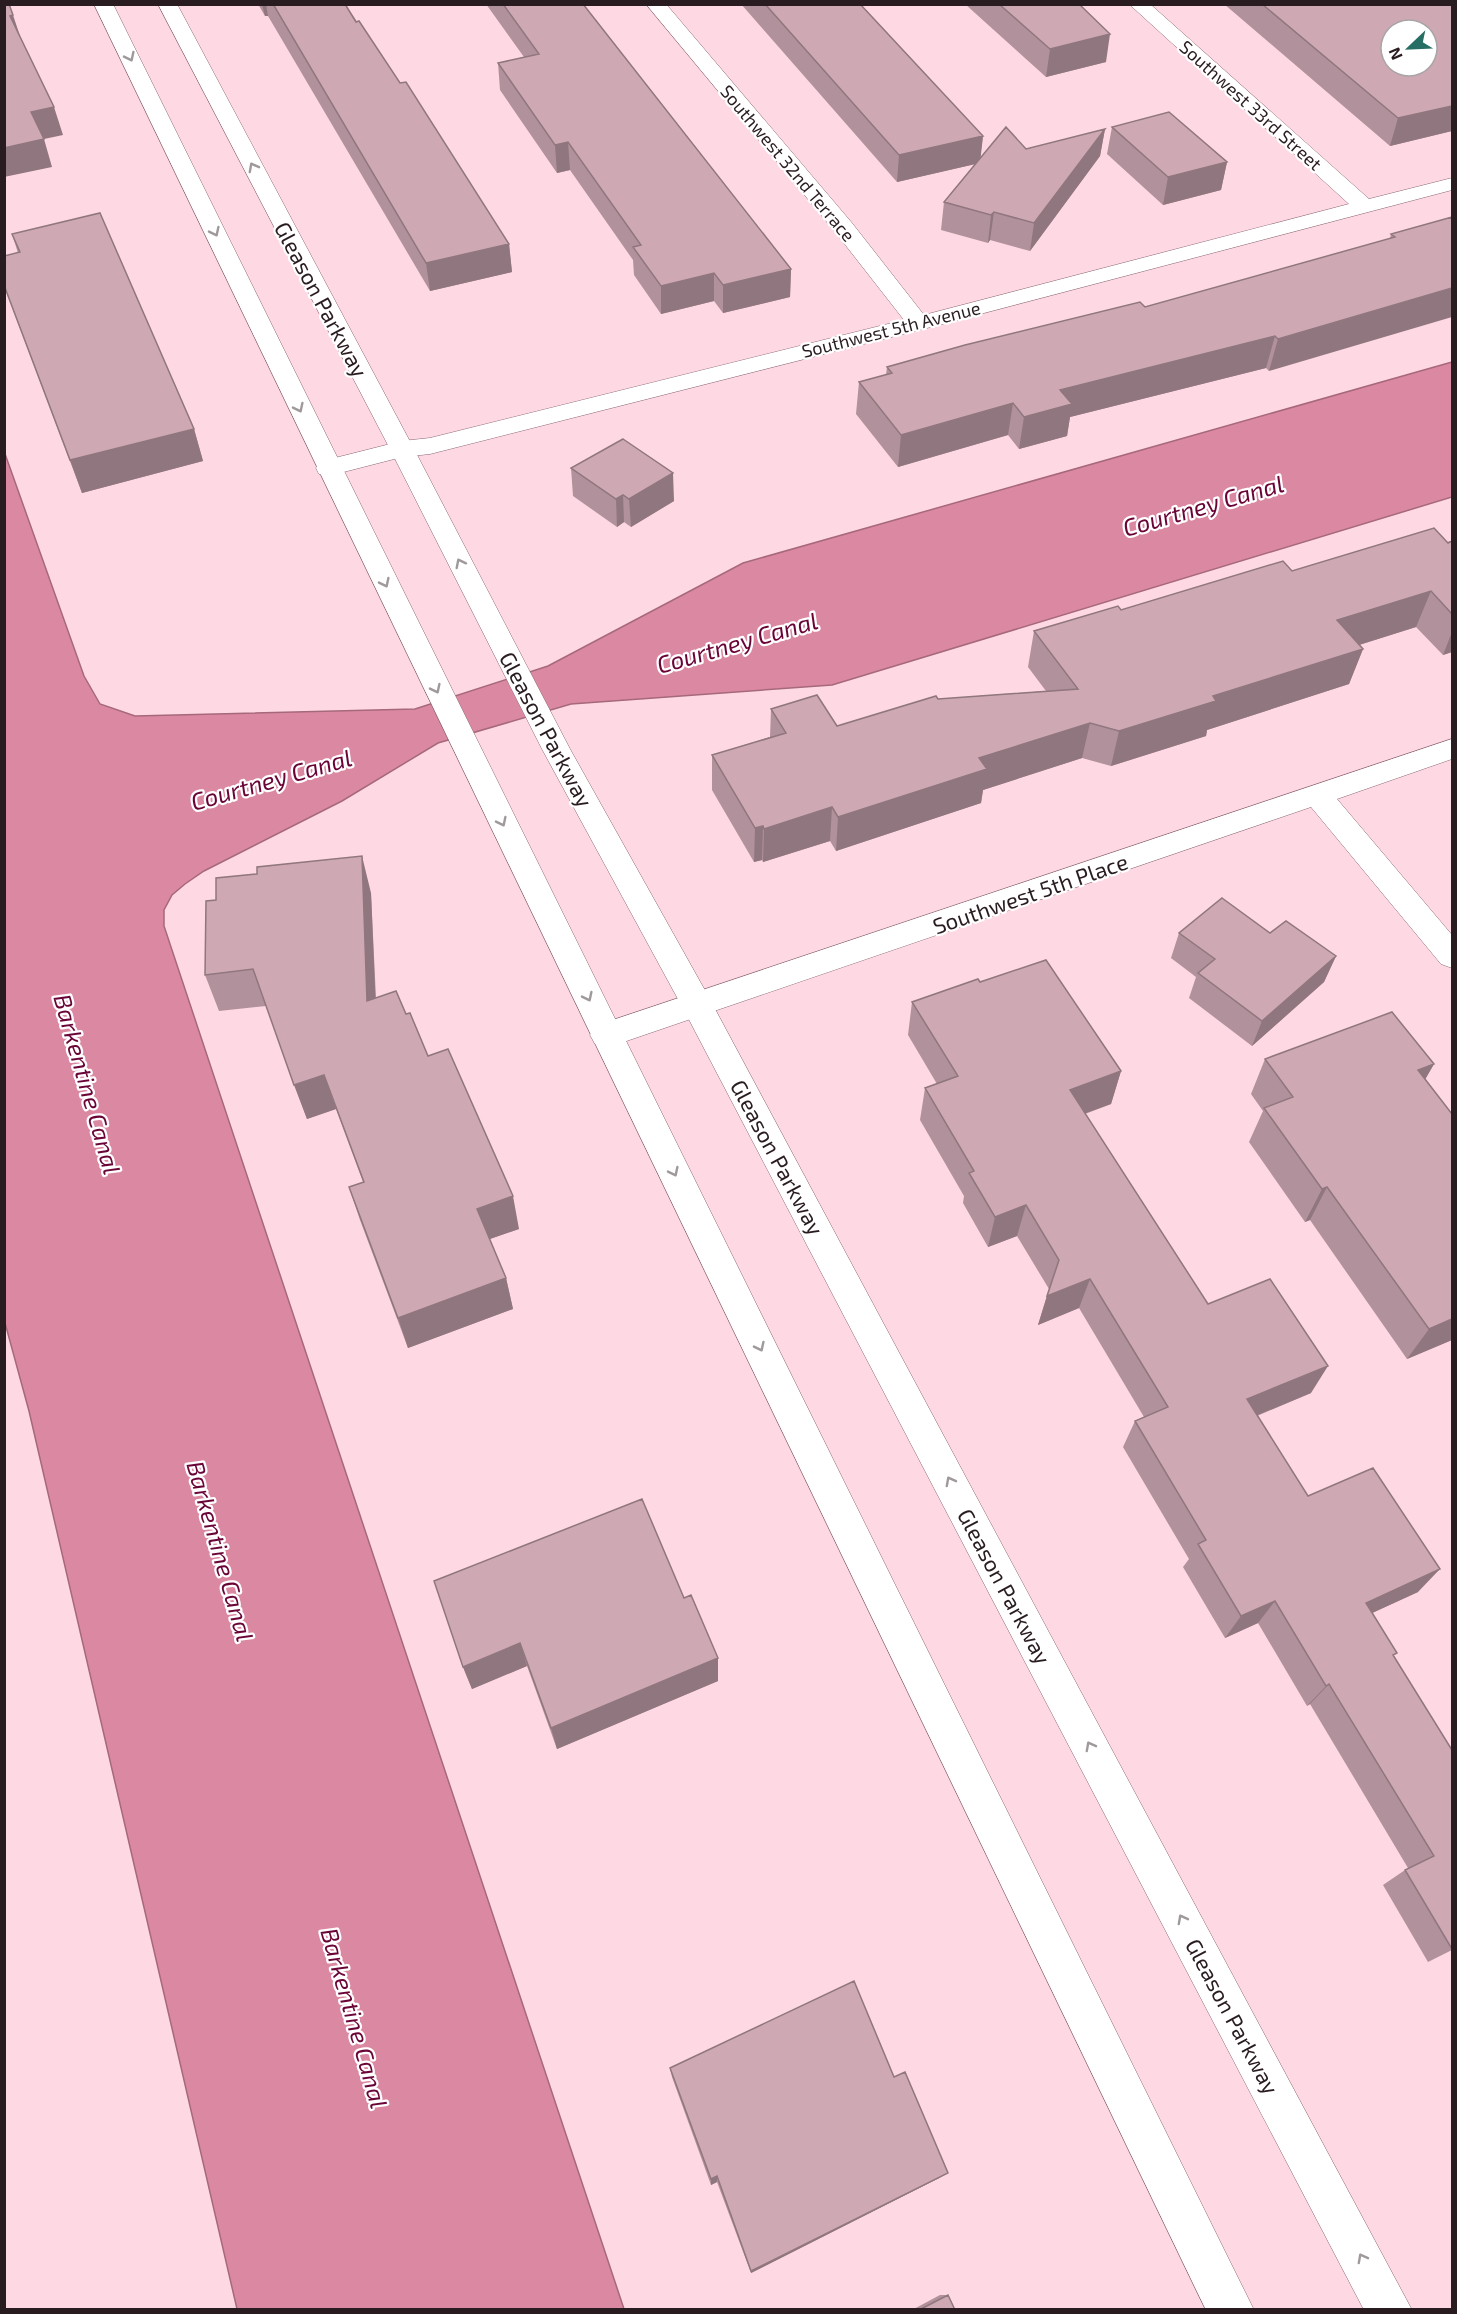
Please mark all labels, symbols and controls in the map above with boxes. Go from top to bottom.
north arrow [1379,18,1439,78]
street label: Southwest 33rd Street [1175,35,1327,175]
text: N [1384,45,1406,63]
one-way arrow [122,50,134,61]
street label: Southwest 32nd Terrace [716,80,860,246]
one-way arrow [248,163,260,174]
street label: Gleason Parkway [270,217,374,382]
one-way arrow [207,226,219,237]
street label: Southwest 5th Avenue [799,296,983,362]
one-way arrow [292,401,304,412]
water label: Courtney Canal [1119,468,1287,542]
one-way arrow [456,559,467,570]
one-way arrow [377,577,389,588]
water label: Courtney Canal [653,605,821,679]
street label: Gleason Parkway [495,647,599,812]
one-way arrow [429,682,440,693]
water label: Courtney Canal [187,742,355,816]
one-way arrow [494,816,506,827]
street label: Southwest 5th Place [929,847,1131,939]
water label: Barkentine Canal [48,991,128,1177]
one-way arrow [580,991,592,1002]
street label: Gleason Parkway [726,1075,830,1240]
one-way arrow [666,1166,678,1177]
one-way arrow [752,1341,764,1352]
water label: Barkentine Canal [181,1458,261,1644]
one-way arrow [946,1477,957,1488]
street label: Gleason Parkway [953,1504,1057,1669]
one-way arrow [1086,1742,1097,1753]
one-way arrow [1178,1914,1189,1925]
water label: Barkentine Canal [315,1925,395,2111]
street label: Gleason Parkway [1181,1934,1285,2099]
one-way arrow [1358,2254,1369,2264]

